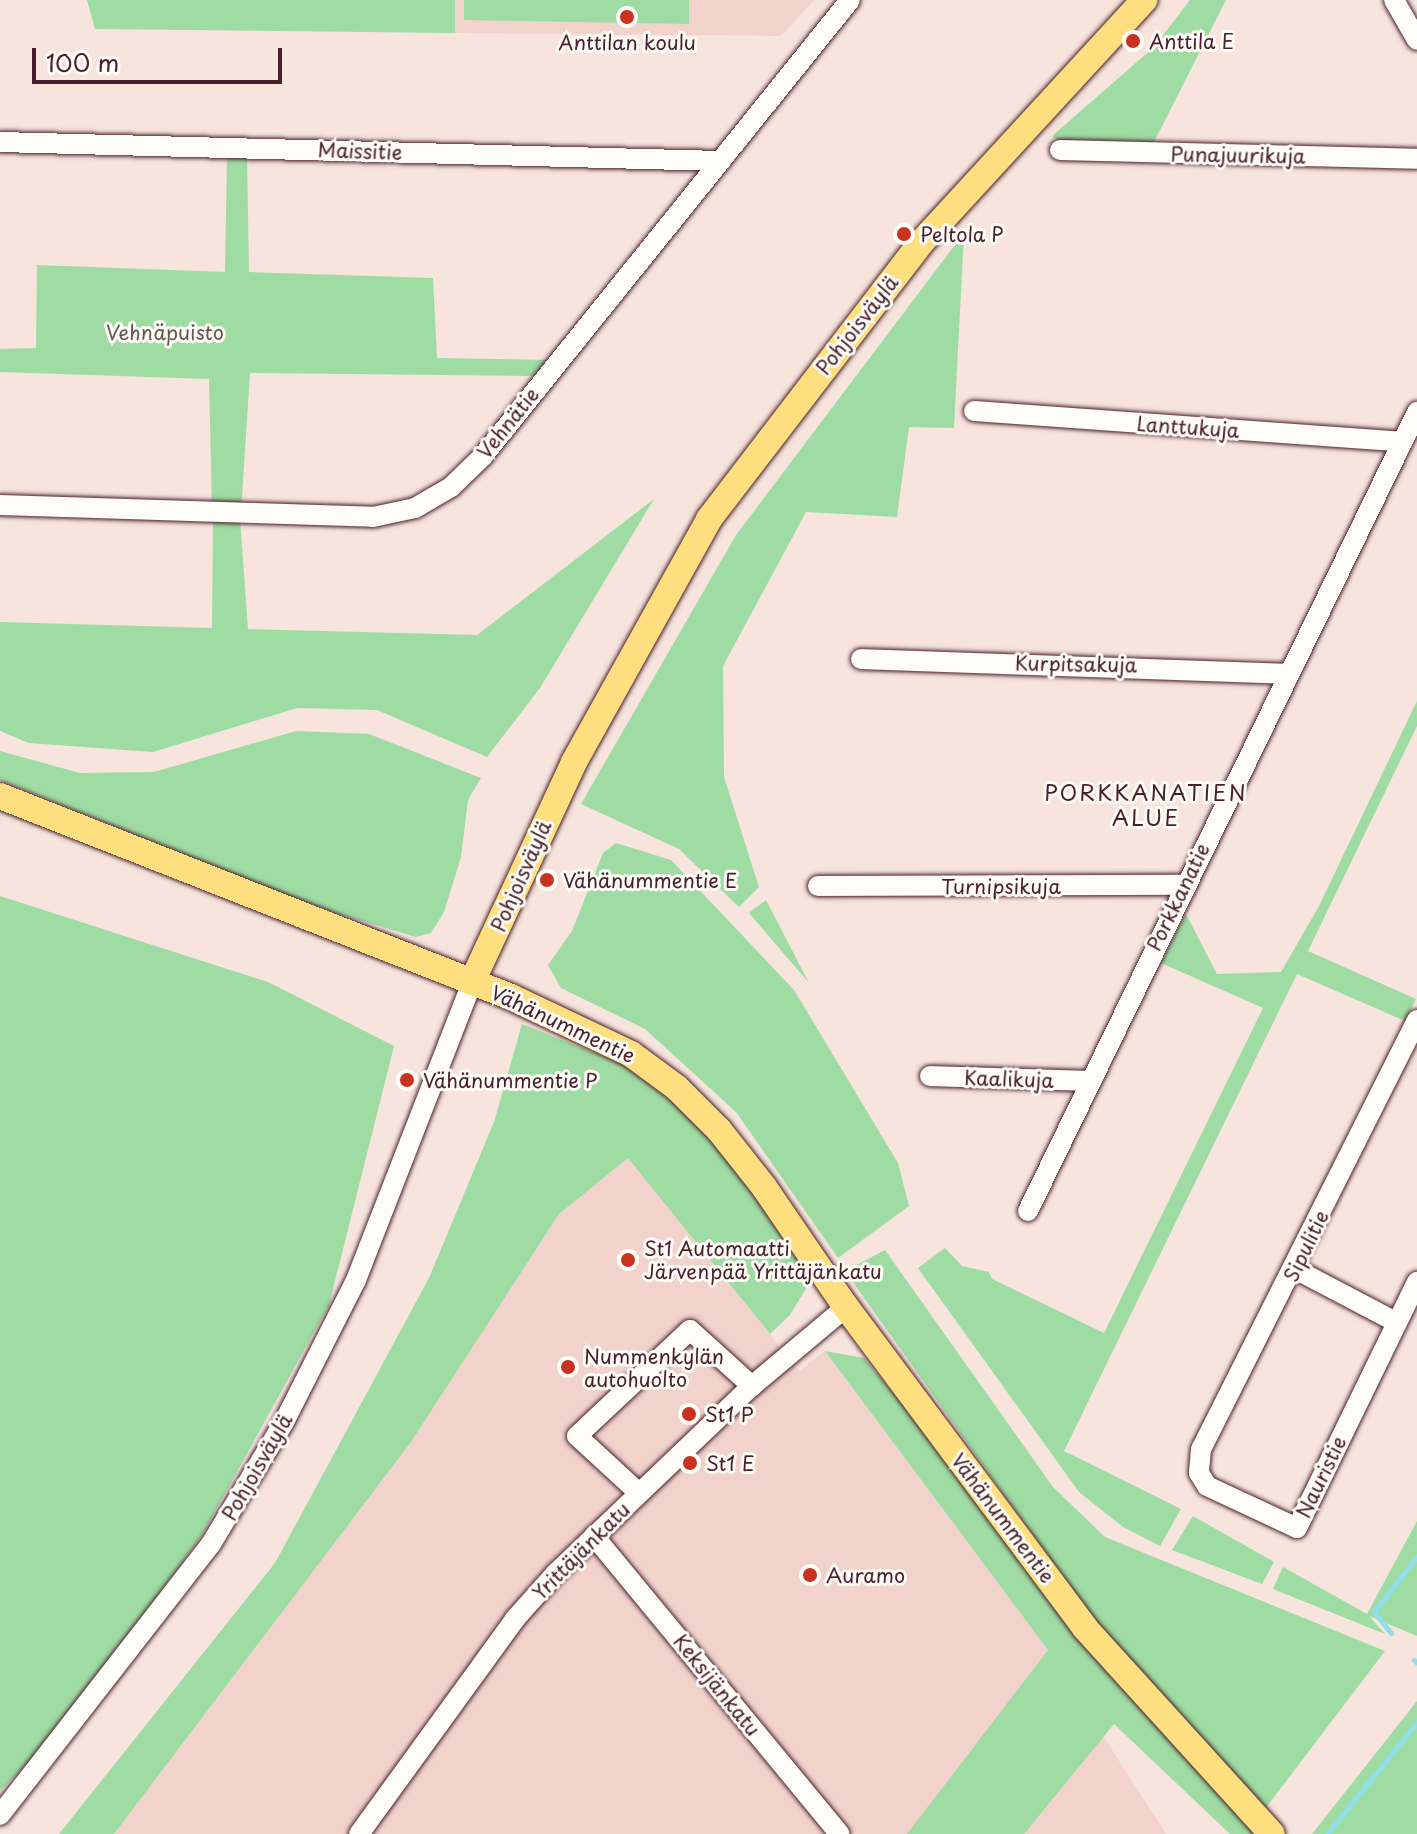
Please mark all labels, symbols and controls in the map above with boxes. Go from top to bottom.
marker: Anttilan koulu [618,8,636,26]
place label: Anttila E [1149,29,1235,53]
place label: Anttilan koulu [558,30,696,54]
scale bar [36,32,286,82]
marker: Anttila E [1124,32,1142,50]
text: 100 m [46,44,119,80]
street label: Maissitie [317,138,403,164]
street label: Punajuurikuja [1170,142,1306,168]
place label: Peltola P [920,222,1004,246]
marker: Peltola P [895,225,913,243]
street label: Pohjoisväylä [811,271,903,379]
park label: Vehnäpuisto [106,320,224,344]
street label: Vehnätie [472,383,544,463]
street label: Lanttukuja [1136,411,1240,443]
street label: Kurpitsakuja [1015,651,1137,677]
district label: PORKKANATIEN ALUE [1045,778,1247,830]
street label: Pohjoisväylä [486,817,556,935]
street label: Porkkanatie [1142,839,1214,955]
place label: Vähänummentie E [563,868,738,892]
marker: Vähänummentie E [538,871,556,889]
street label: Turnipsikuja [941,874,1061,898]
street label: Vähänummentie [487,980,639,1068]
street label: Kaalikuja [964,1065,1054,1093]
place label: Vähänummentie P [423,1068,598,1092]
marker: Vähänummentie P [398,1071,416,1089]
street label: Sipulitie [1278,1206,1334,1286]
place label: St1 Automaatti Järvenpää Yrittäjänkatu [644,1236,881,1283]
marker: St1 Automaatti Järvenpää Yrittäjänkatu [619,1251,637,1269]
place label: Nummenkylän autohuolto [584,1344,724,1391]
marker: Nummenkylän autohuolto [559,1358,577,1376]
place label: St1 P [705,1402,751,1426]
marker: St1 P [680,1405,698,1423]
street label: Pohjoisväylä [217,1409,297,1525]
street label: Nauristie [1291,1432,1351,1522]
street label: Vähänummentie [946,1448,1060,1588]
place label: St1 E [706,1451,753,1475]
marker: St1 E [681,1454,699,1472]
street label: Yrittäjänkatu [527,1497,635,1605]
place label: Auramo [826,1563,905,1587]
marker: Auramo [801,1566,819,1584]
street label: Keksijänkatu [669,1629,765,1741]

